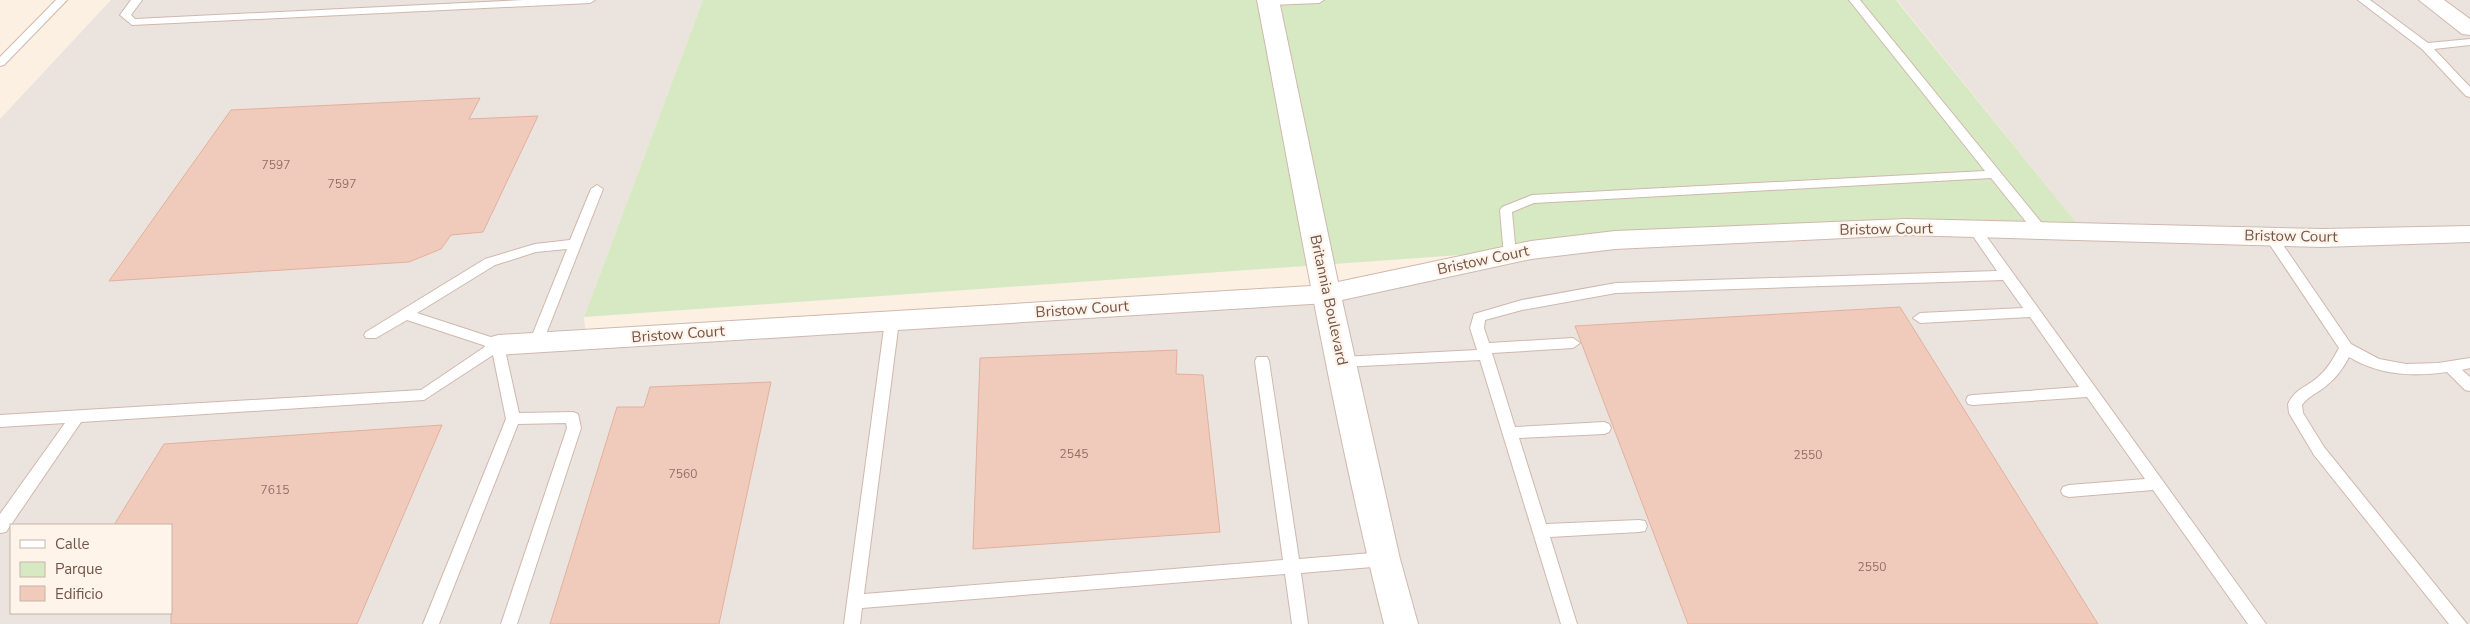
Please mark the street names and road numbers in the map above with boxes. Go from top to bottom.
street label: Bristow Court [1839,218,1934,240]
street label: Bristow Court [2244,225,2339,247]
street label: Britannia Boulevard [1305,233,1353,367]
street label: Bristow Court [1435,240,1531,279]
street label: Bristow Court [1035,296,1130,322]
street label: Bristow Court [631,321,726,347]

